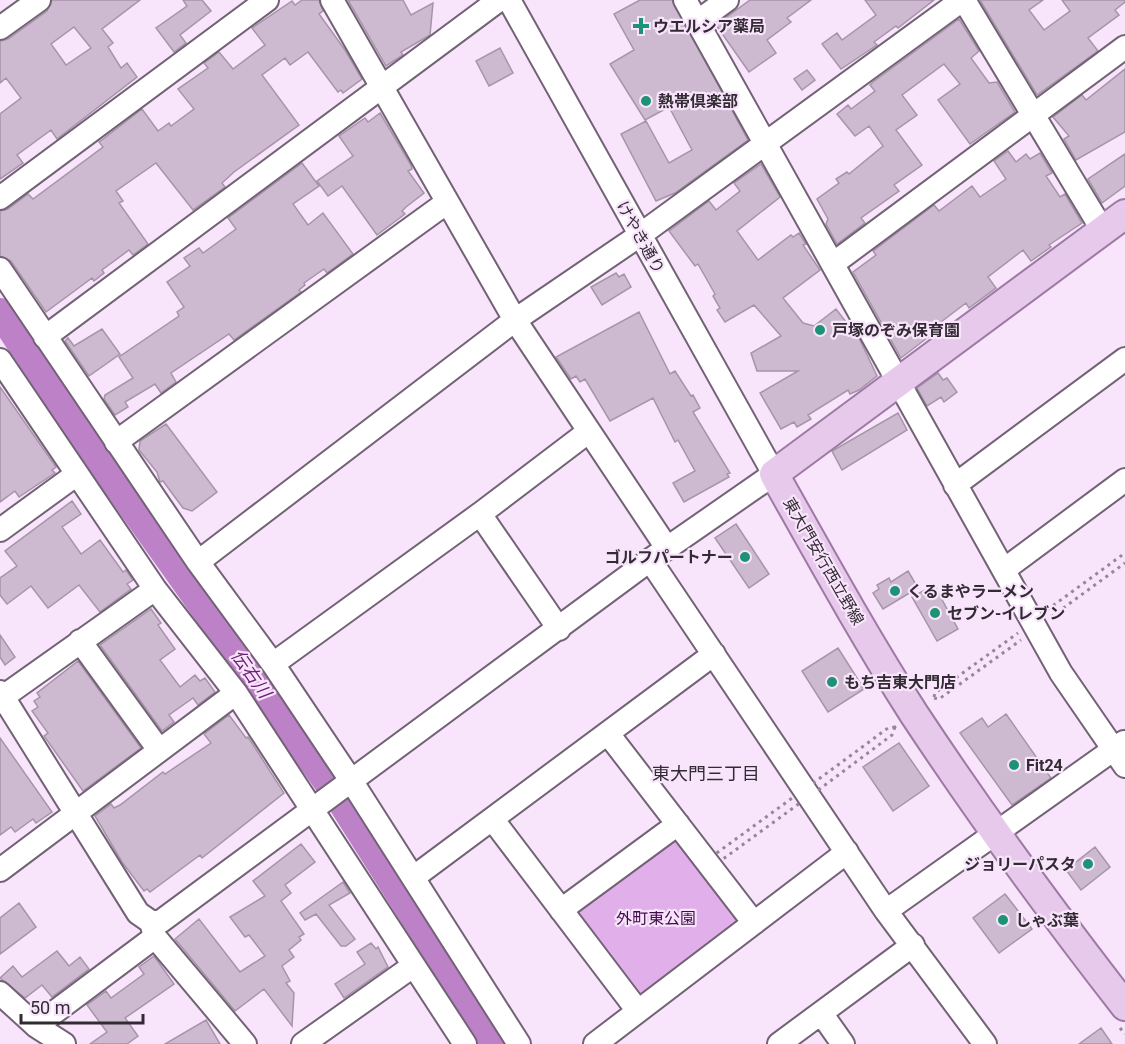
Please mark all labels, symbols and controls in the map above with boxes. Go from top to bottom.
place label: ウエルシア薬局 [653,17,765,36]
marker: ウエルシア薬局 [634,19,648,33]
place label: 熱帯倶楽部 [658,92,738,111]
marker: 熱帯倶楽部 [639,94,653,108]
street label: けやき通り [613,198,668,277]
place label: 戸塚のぞみ保育園 [832,321,960,340]
marker: 戸塚のぞみ保育園 [813,323,827,337]
street label: 東大門安行西立野線 [779,494,868,628]
place label: ゴルフパートナー [605,548,733,567]
marker: ゴルフパートナー [738,550,752,564]
place label: くるまやラーメン [907,582,1034,601]
marker: くるまやラーメン [888,584,902,598]
place label: セブン-イレブン [947,604,1065,623]
marker: セブン-イレブン [928,606,942,620]
water label: 伝右川 [227,646,277,703]
place label: もち吉東大門店 [844,673,956,692]
marker: もち吉東大門店 [825,675,839,689]
place label: Fit24 [1026,756,1063,775]
marker: Fit24 [1007,758,1021,772]
district label: 東大門三丁目 [652,763,760,784]
place label: ジョリーパスタ [964,855,1076,874]
marker: ジョリーパスタ [1081,857,1095,871]
park label: 外町東公園 [616,909,696,928]
place label: しゃぶ葉 [1015,911,1079,930]
marker: しゃぶ葉 [996,913,1010,927]
scale bar [21,987,142,1025]
text: 50 m [30,997,70,1018]

